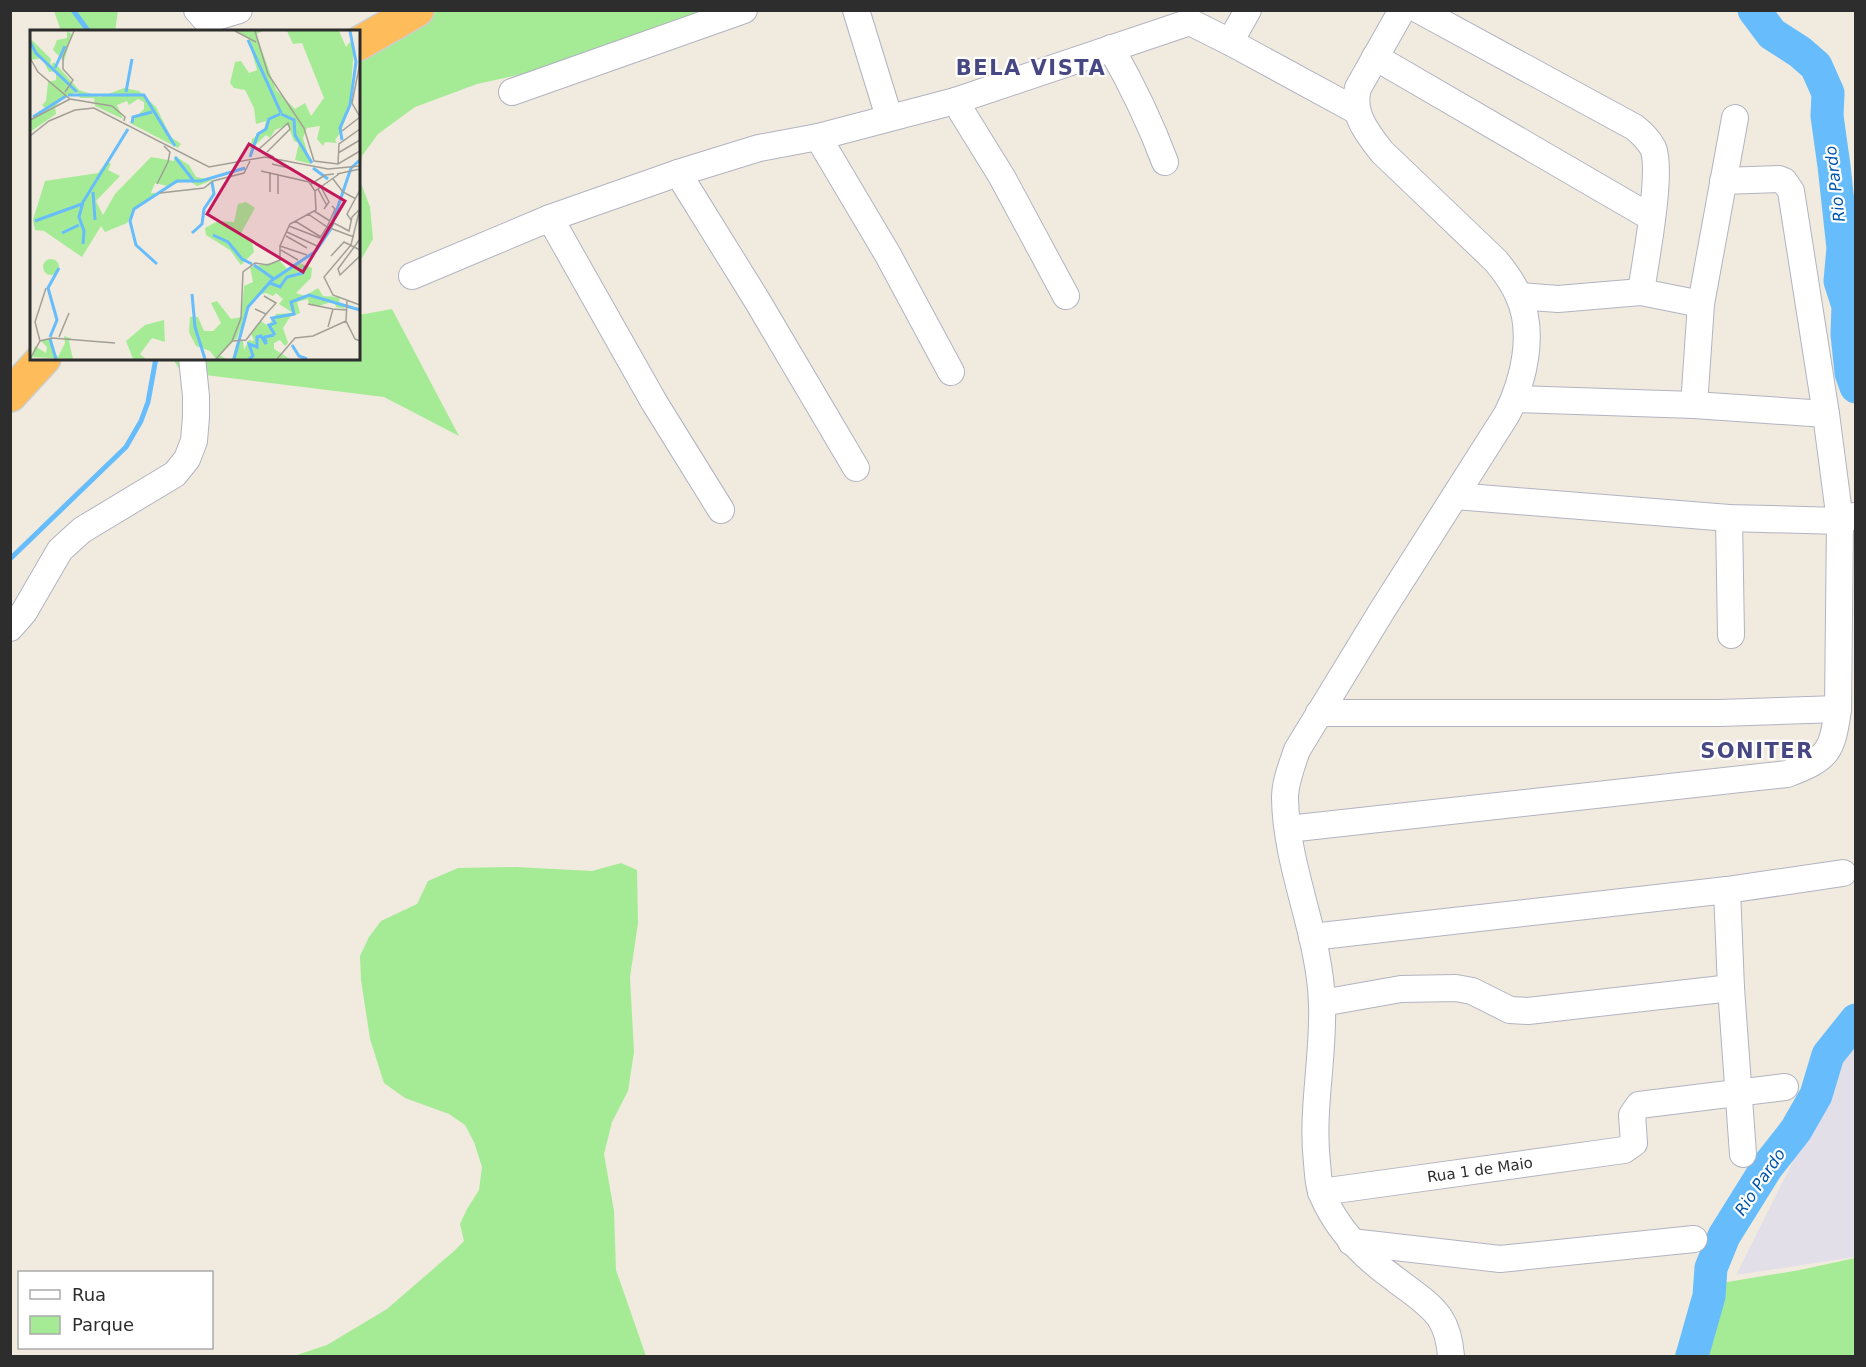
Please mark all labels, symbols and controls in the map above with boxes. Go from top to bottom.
inset map [30,30,360,360]
district label: BELA VISTA [956,56,1106,80]
water label: Rio Pardo [1821,145,1849,223]
district label: SONITER [1700,739,1814,763]
water label: Rio Pardo [1731,1145,1789,1219]
street label: Rua 1 de Maio [1426,1154,1534,1186]
legend [18,1271,213,1349]
text: Rua [72,1284,106,1305]
text: Parque [72,1314,134,1335]

